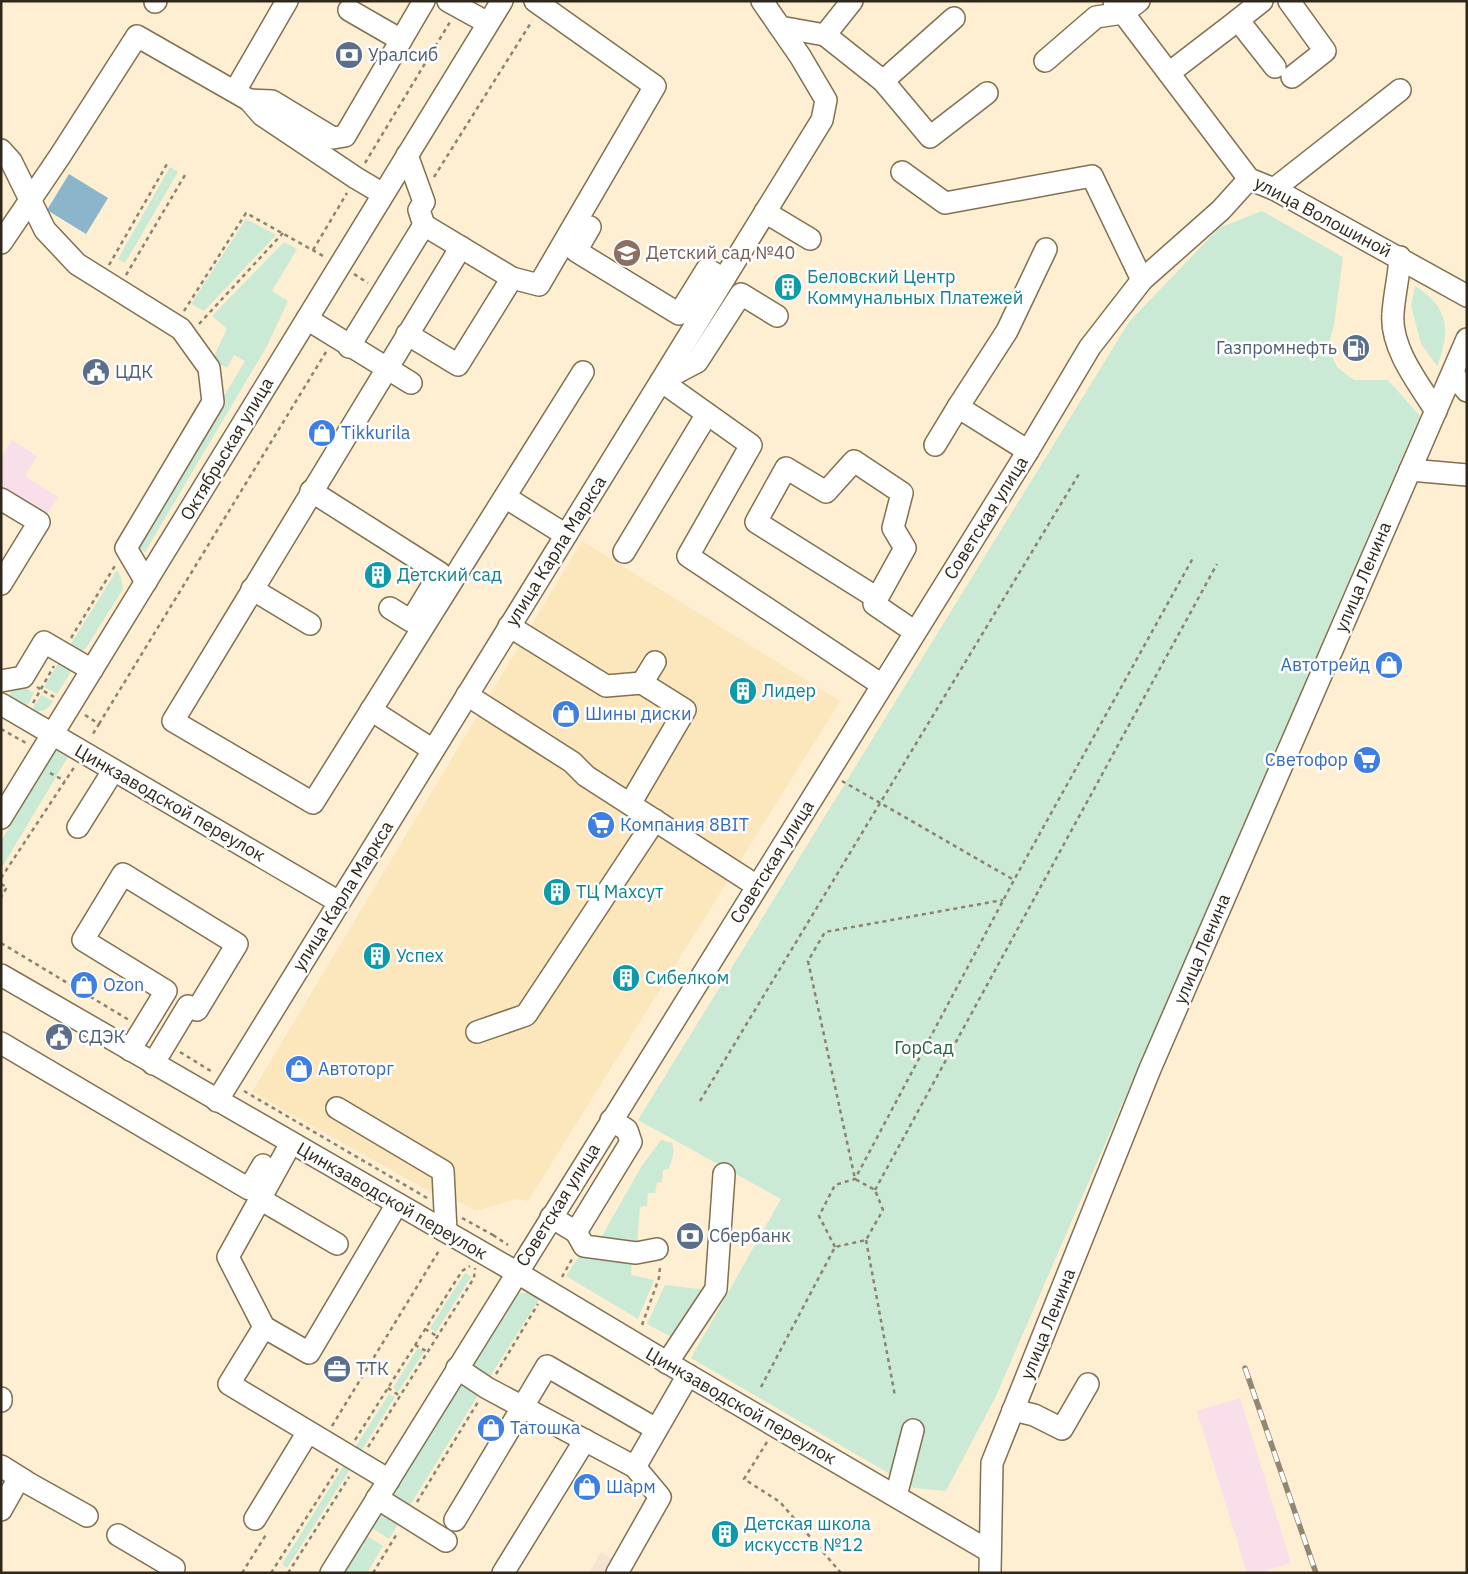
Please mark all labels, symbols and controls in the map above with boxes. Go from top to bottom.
bank icon: Уралсиб [334,40,364,70]
place label: Уралсиб [368,43,438,66]
street label: улица Волошиной [1251,171,1396,262]
school or university icon: Детский сад №40 [612,238,642,268]
place label: Детский сад №40 [646,241,795,264]
place label: Беловский Центр Коммунальных Платежей [807,265,1023,309]
building icon: Беловский Центр Коммунальных Платежей [773,272,803,302]
fuel station icon: Газпромнефть [1341,333,1371,363]
place label: Газпромнефть [1216,336,1337,359]
public building icon: ЦДК [81,357,111,387]
place label: ЦДК [115,360,153,383]
street label: Октябрьская улица [175,373,279,524]
shop icon: Tikkurila [307,418,337,448]
place label: Tikkurila [341,421,411,444]
street label: Советская улица [938,451,1033,584]
street label: улица Карла Маркса [500,471,611,630]
street label: улица Ленина [1329,518,1396,635]
building icon: Детский сад [363,560,393,590]
place label: Детский сад [397,563,502,586]
shop icon: Автотрейд [1374,650,1404,680]
place label: Автотрейд [1280,653,1370,676]
building icon: Лидер [728,676,758,706]
place label: Лидер [762,679,816,702]
shop icon: Шины диски [551,699,581,729]
place label: Шины диски [585,702,692,725]
street label: Цинкзаводской переулок [71,739,270,867]
supermarket icon: Светофор [1352,745,1382,775]
place label: Светофор [1265,748,1348,771]
street label: Советская улица [724,795,819,928]
supermarket icon: Компания 8BIT [586,810,616,840]
place label: Компания 8BIT [620,813,749,836]
street label: улица Карла Маркса [287,816,398,975]
building icon: ТЦ Махсут [542,877,572,907]
place label: ТЦ Махсут [576,880,664,903]
street label: улица Ленина [1168,890,1235,1007]
building icon: Успех [362,941,392,971]
place label: Успех [396,944,444,967]
building icon: Сибелком [611,963,641,993]
place label: Сибелком [645,966,729,989]
shop icon: Ozon [69,970,99,1000]
place label: Ozon [103,973,144,996]
public building icon: СДЭК [44,1022,74,1052]
place label: СДЭК [78,1025,126,1048]
park label: ГорСад [894,1036,954,1059]
shop icon: Автоторг [284,1054,314,1084]
place label: Автоторг [318,1057,394,1080]
street label: Цинкзаводской переулок [293,1137,492,1265]
street label: Советская улица [510,1138,605,1271]
bank icon: Сбербанк [675,1221,705,1251]
place label: Сбербанк [709,1224,791,1247]
street label: улица Ленина [1015,1265,1080,1383]
street label: Цинкзаводской переулок [642,1342,841,1470]
office icon: ТТК [322,1354,352,1384]
place label: ТТК [356,1357,389,1380]
shop icon: Татошка [476,1413,506,1443]
place label: Татошка [510,1416,581,1439]
shop icon: Шарм [572,1472,602,1502]
place label: Шарм [606,1475,656,1498]
place label: Детская школа искусств №12 [744,1512,871,1556]
building icon: Детская школа искусств №12 [710,1519,740,1549]

